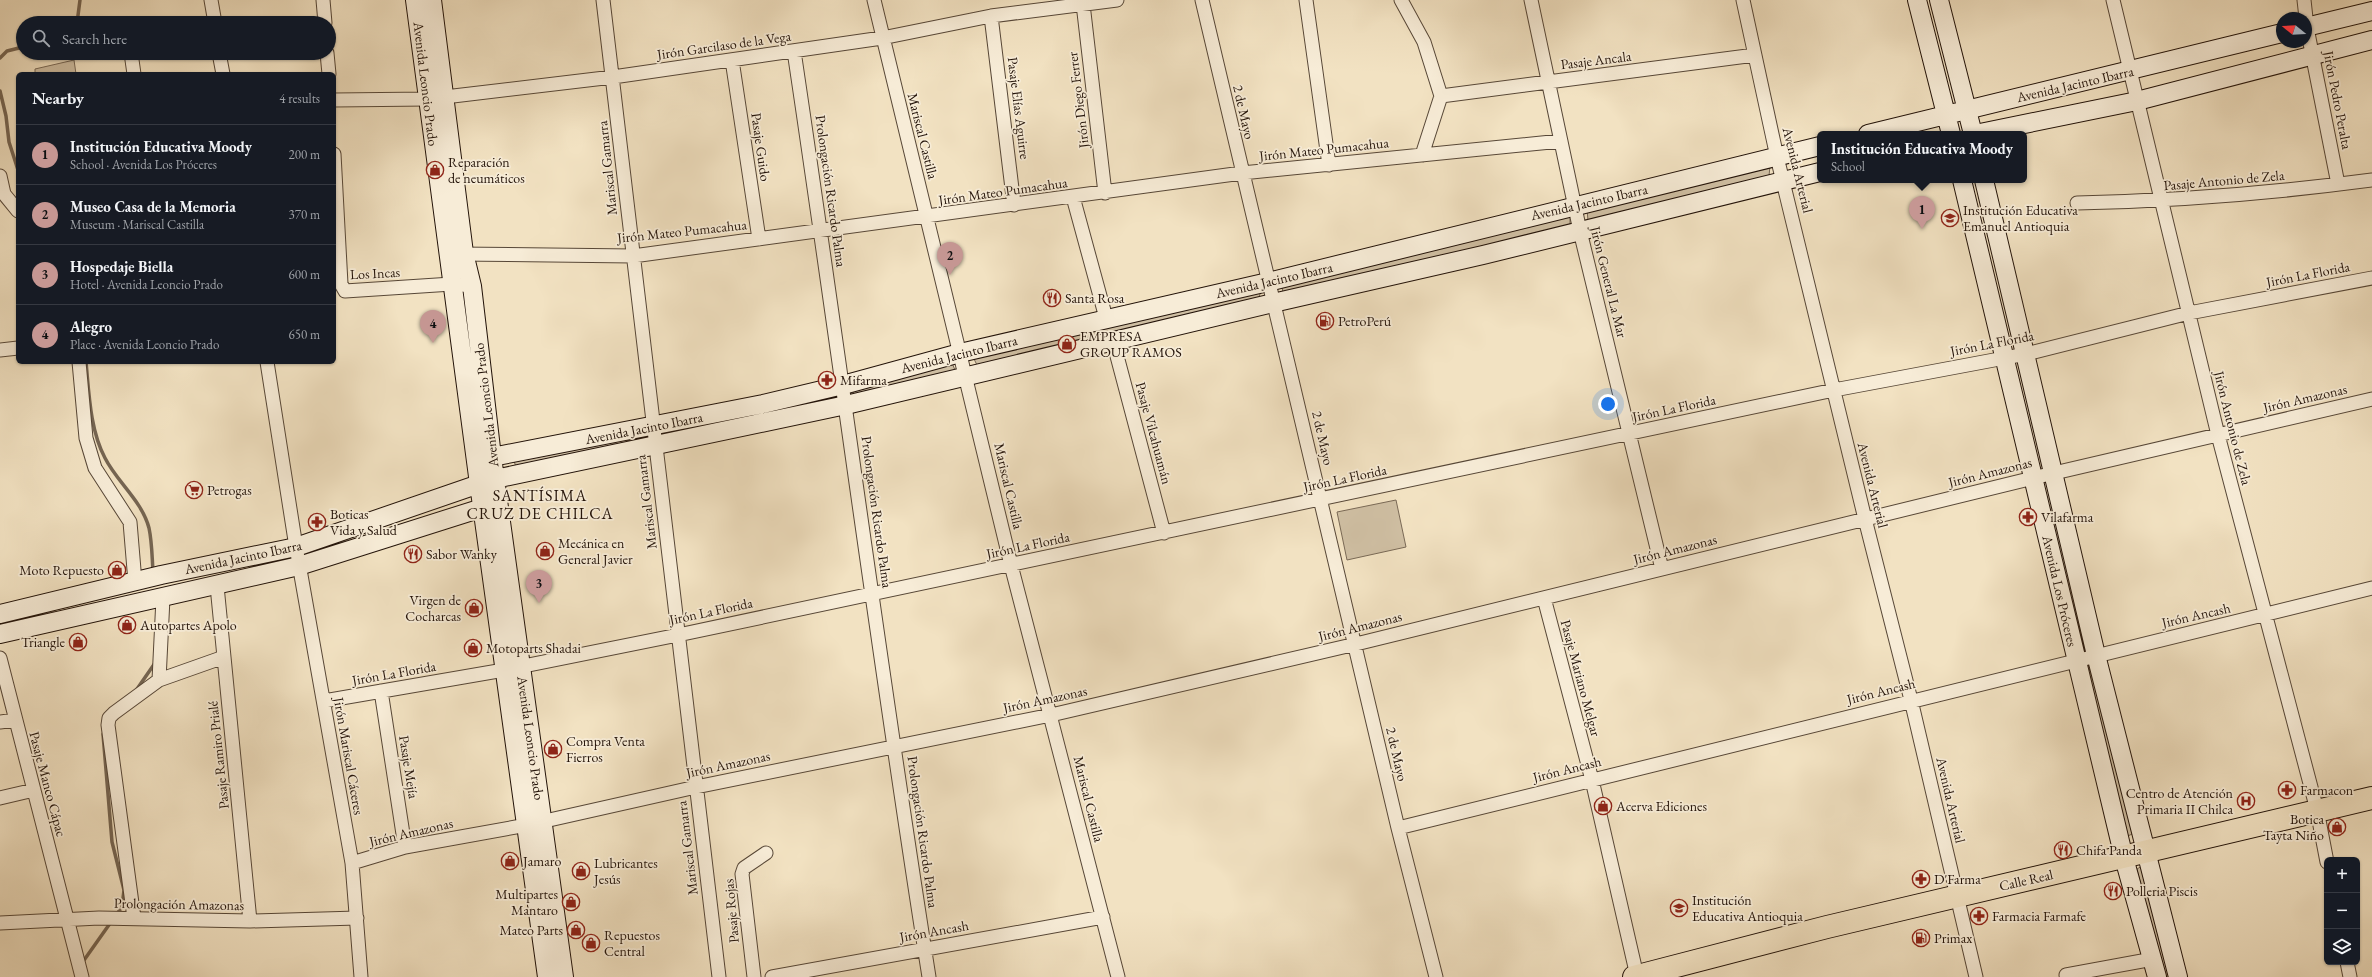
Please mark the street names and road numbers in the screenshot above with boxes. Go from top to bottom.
street label: Avenida Leoncio Prado [409,20,443,147]
street label: Jirón Garcilaso de la Vega [655,27,793,63]
street label: Pasaje Ancala [1560,47,1633,73]
street label: Jirón Pedro Peralta [2319,48,2356,151]
street label: Jirón Diego Ferrer [1063,50,1093,150]
street label: Pasaje Elías Aguirre [1004,56,1034,161]
street label: Avenida Jacinto Ibarra [2014,62,2136,106]
street label: 2 de Mayo [1229,83,1259,141]
street label: Mariscal Castilla [904,91,942,181]
street label: Pasaje Guido [747,112,775,182]
street label: Prolongación Ricardo Palma [811,114,851,268]
street label: Mariscal Gamarra [593,119,621,216]
street label: Avenida Arterial [1778,124,1817,215]
street label: Jirón Mateo Pumacahua [1257,133,1390,165]
street label: Pasaje Antonio de Zela [2163,166,2286,194]
street label: Jirón Mateo Pumacahua [936,173,1069,209]
street label: Avenida Jacinto Ibarra [1528,180,1650,224]
street label: Jirón Mateo Pumacahua [615,215,748,247]
street label: Jirón General La Mar [1586,224,1632,340]
street label: Jirón La Florida [2264,257,2352,291]
street label: Avenida Jacinto Ibarra [1213,258,1335,302]
street label: Los Incas [349,263,401,283]
street label: Jirón La Florida [1948,326,2036,360]
street label: Avenida Jacinto Ibarra [898,331,1020,377]
street label: Avenida Leoncio Prado [469,342,503,469]
street label: Jirón Antonio de Zela [2210,368,2256,487]
street label: Jirón Amazonas [2260,379,2349,417]
street label: Pasaje Vilcahuamán [1132,380,1176,487]
street label: Jirón La Florida [1630,390,1718,426]
street label: Avenida Jacinto Ibarra [583,408,705,448]
street label: 2 de Mayo [1308,409,1338,467]
street label: Prolongación Ricardo Palma [857,435,897,589]
street label: Avenida Arterial [1853,439,1892,530]
street label: Mariscal Castilla [990,441,1028,531]
street label: Mariscal Gamarra [631,453,661,550]
street label: Jirón Amazonas [1945,453,2034,491]
street label: Jirón La Florida [1301,460,1389,496]
street label: Jirón La Florida [984,527,1072,563]
street label: Jirón Amazonas [1630,530,1719,568]
street label: Avenida Los Próceres [2038,533,2082,649]
street label: Avenida Jacinto Ibarra [182,536,304,578]
street label: Jirón La Florida [667,593,755,629]
street label: Jirón Ancash [2159,598,2232,632]
street label: Jirón Amazonas [1315,607,1404,645]
street label: Pasaje Mariano Melgar [1557,618,1605,739]
street label: Jirón La Florida [350,657,438,689]
street label: Avenida Leoncio Prado [513,674,549,801]
street label: Jirón Ancash [1844,674,1917,708]
street label: Jirón Amazonas [1000,681,1089,717]
street label: Jirón Mariscal Cáceres [330,695,368,817]
street label: Pasaje Ramiro Prialé [203,700,233,810]
street label: 2 de Mayo [1382,725,1412,783]
street label: Pasaje Manco Cápac [25,729,71,839]
street label: Pasaje Mejía [395,734,423,800]
street label: Jirón Amazonas [683,746,772,782]
street label: Jirón Ancash [1530,752,1603,786]
street label: Mariscal Castilla [1070,754,1108,844]
street label: Avenida Arterial [1932,754,1970,845]
street label: Prolongación Ricardo Palma [903,755,943,909]
street label: Mariscal Gamarra [672,799,702,896]
street label: Jirón Amazonas [366,813,455,851]
street label: Calle Real [1997,865,2055,895]
street label: Pasaje Rojas [719,878,743,944]
street label: Prolongación Amazonas [114,894,245,914]
street label: Jirón Ancash [897,916,970,946]

